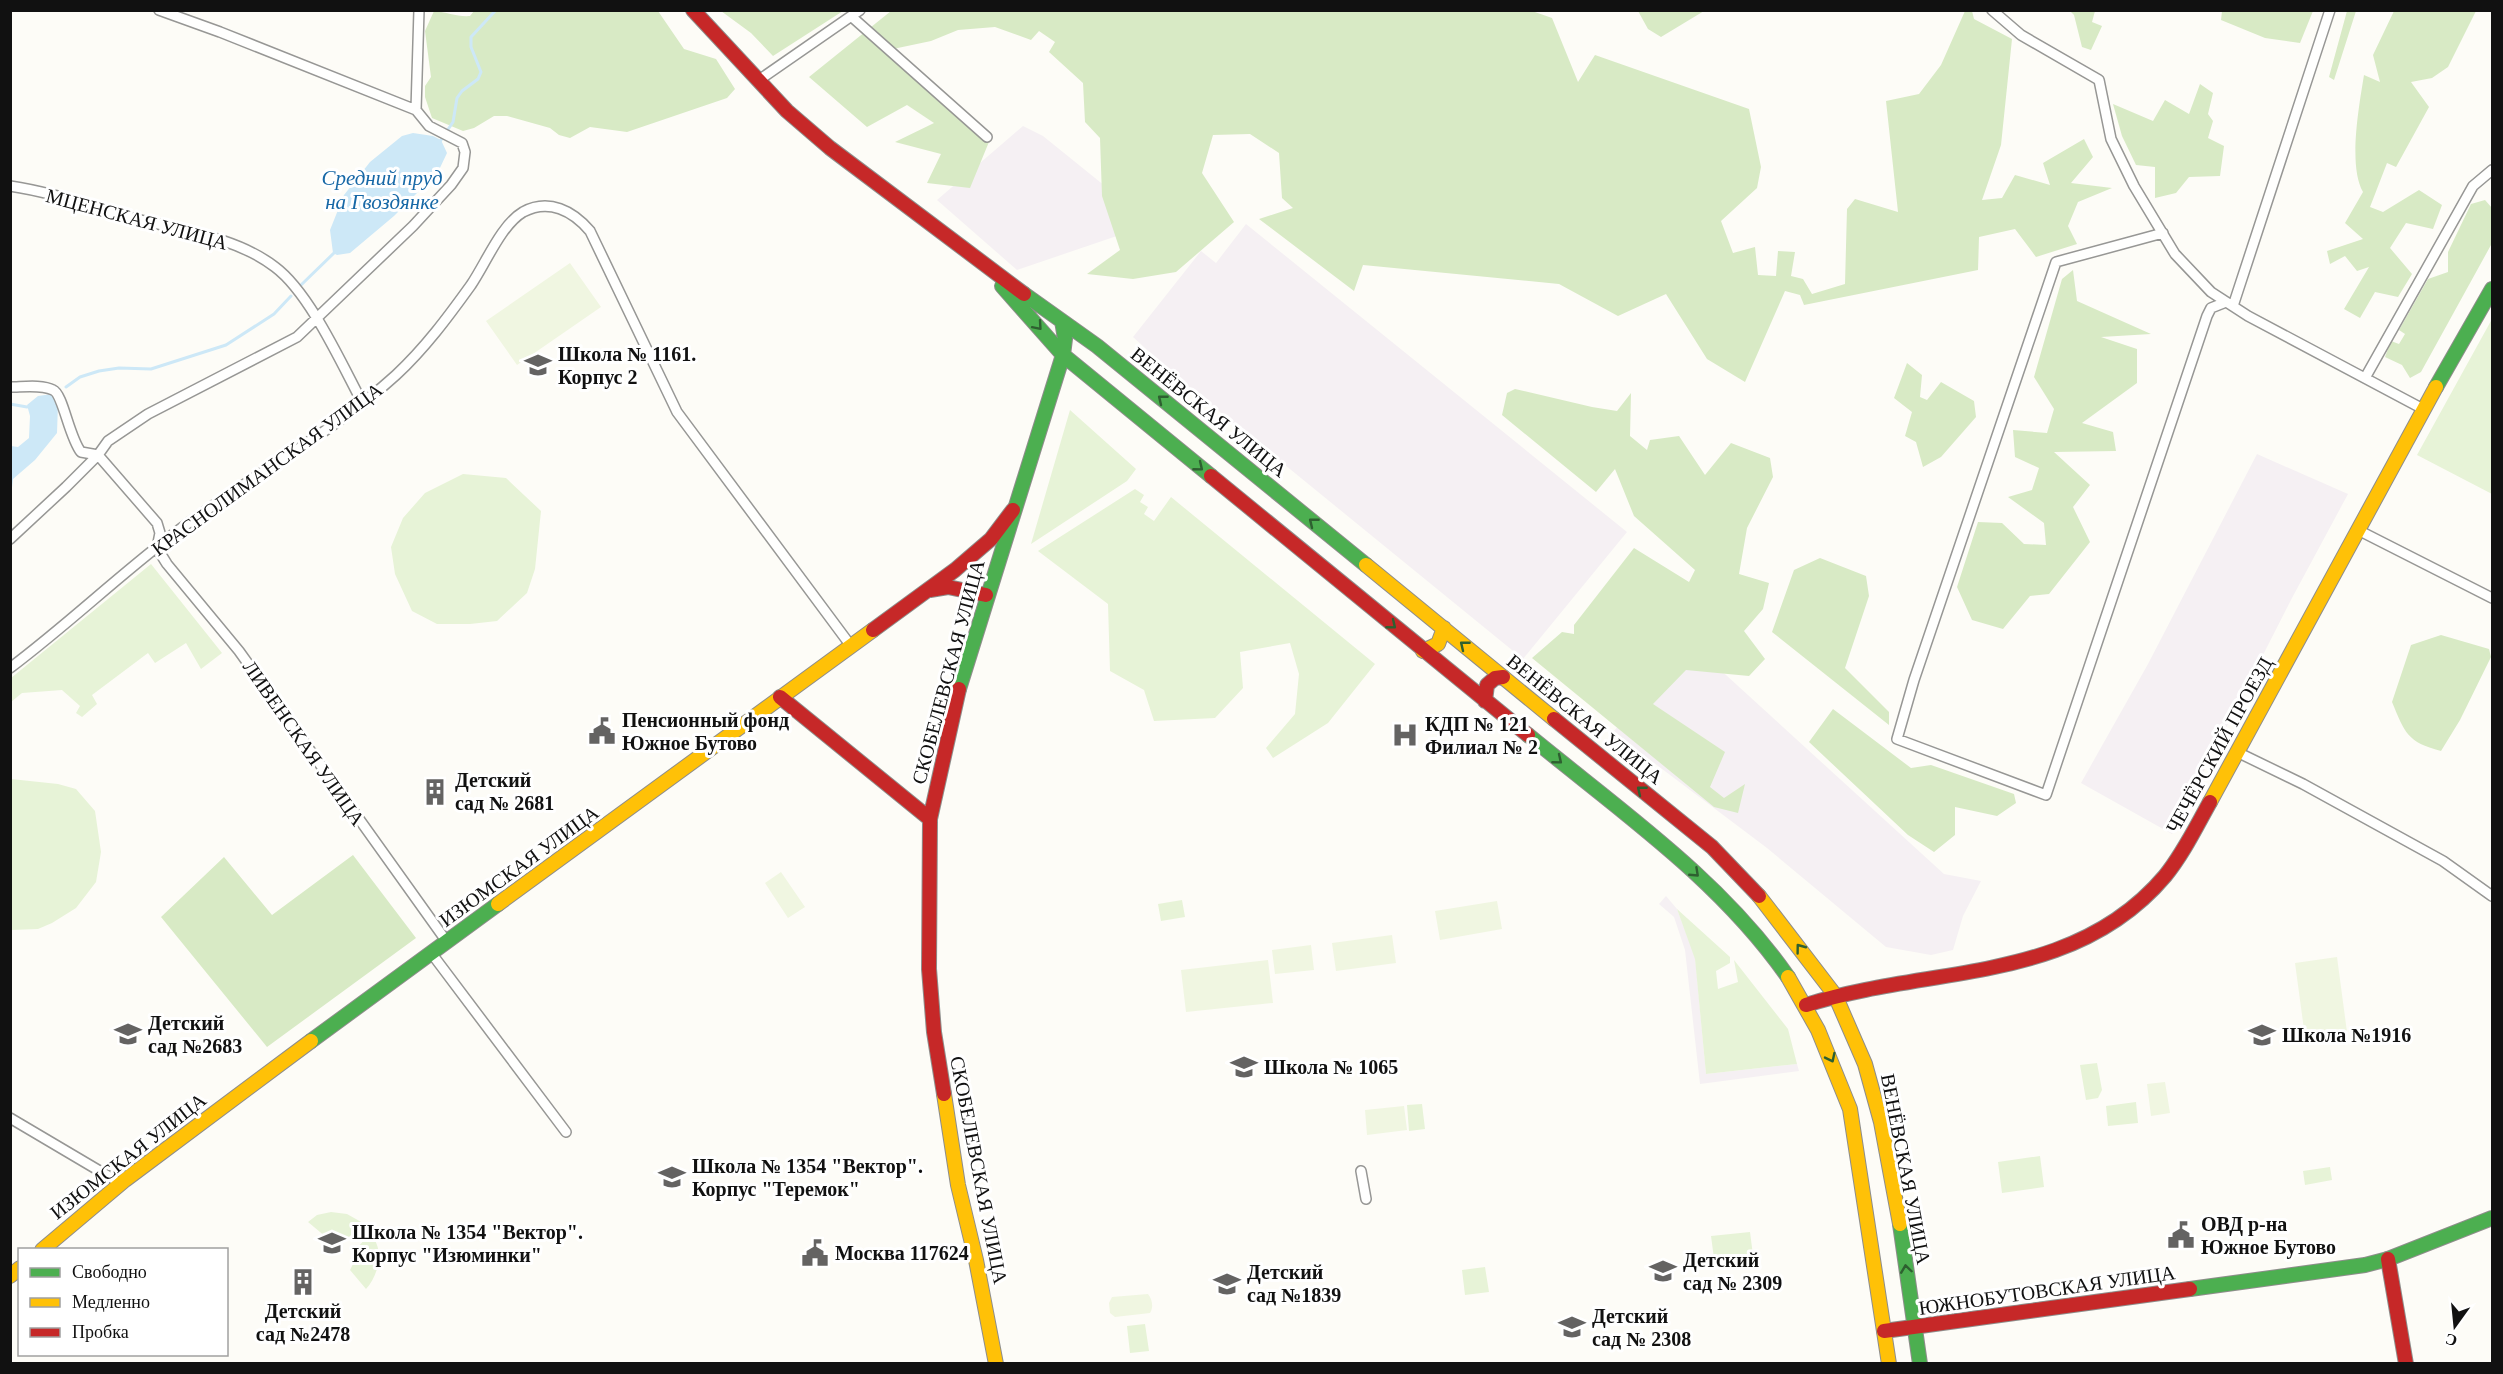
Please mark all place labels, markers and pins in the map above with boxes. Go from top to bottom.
place label: Школа № 1161. Корпус 2 [558,343,696,389]
school or university icon: Школа № 1161. Корпус 2 [523,350,553,380]
place label: Пенсионный фонд Южное Бутово [622,709,789,755]
place label: КДП № 121 Филиал № 2 [1425,713,1538,758]
public building icon: Пенсионный фонд Южное Бутово [587,716,617,746]
hospital icon: КДП № 121 Филиал № 2 [1390,720,1420,750]
place label: Детский сад № 2681 [455,769,554,814]
building icon: Детский сад № 2681 [420,777,450,807]
place label: Детский сад №2683 [148,1012,242,1057]
school or university icon: Детский сад №2683 [113,1019,143,1049]
school or university icon: Школа №1916 [2247,1020,2277,1050]
place label: Школа №1916 [2282,1024,2411,1046]
school or university icon: Школа № 1065 [1229,1052,1259,1082]
place label: Школа № 1065 [1264,1056,1398,1078]
place label: Школа № 1354 "Вектор". Корпус "Теремок" [692,1155,923,1201]
school or university icon: Школа № 1354 "Вектор". Корпус "Теремок" [657,1162,687,1192]
place label: ОВД р-на Южное Бутово [2201,1213,2336,1259]
public building icon: ОВД р-на Южное Бутово [2166,1220,2196,1250]
place label: Школа № 1354 "Вектор". Корпус "Изюминки" [352,1221,583,1267]
school or university icon: Школа № 1354 "Вектор". Корпус "Изюминки" [317,1228,347,1258]
public building icon: Москва 117624 [800,1238,830,1268]
place label: Москва 117624 [835,1242,969,1264]
place label: Детский сад № 2309 [1683,1249,1782,1294]
school or university icon: Детский сад № 2309 [1648,1256,1678,1286]
place label: Детский сад №1839 [1247,1261,1341,1306]
building icon: Детский сад №2478 [288,1267,318,1297]
school or university icon: Детский сад №1839 [1212,1269,1242,1299]
place label: Детский сад №2478 [256,1300,350,1345]
place label: Детский сад № 2308 [1592,1305,1691,1350]
school or university icon: Детский сад № 2308 [1557,1312,1587,1342]

